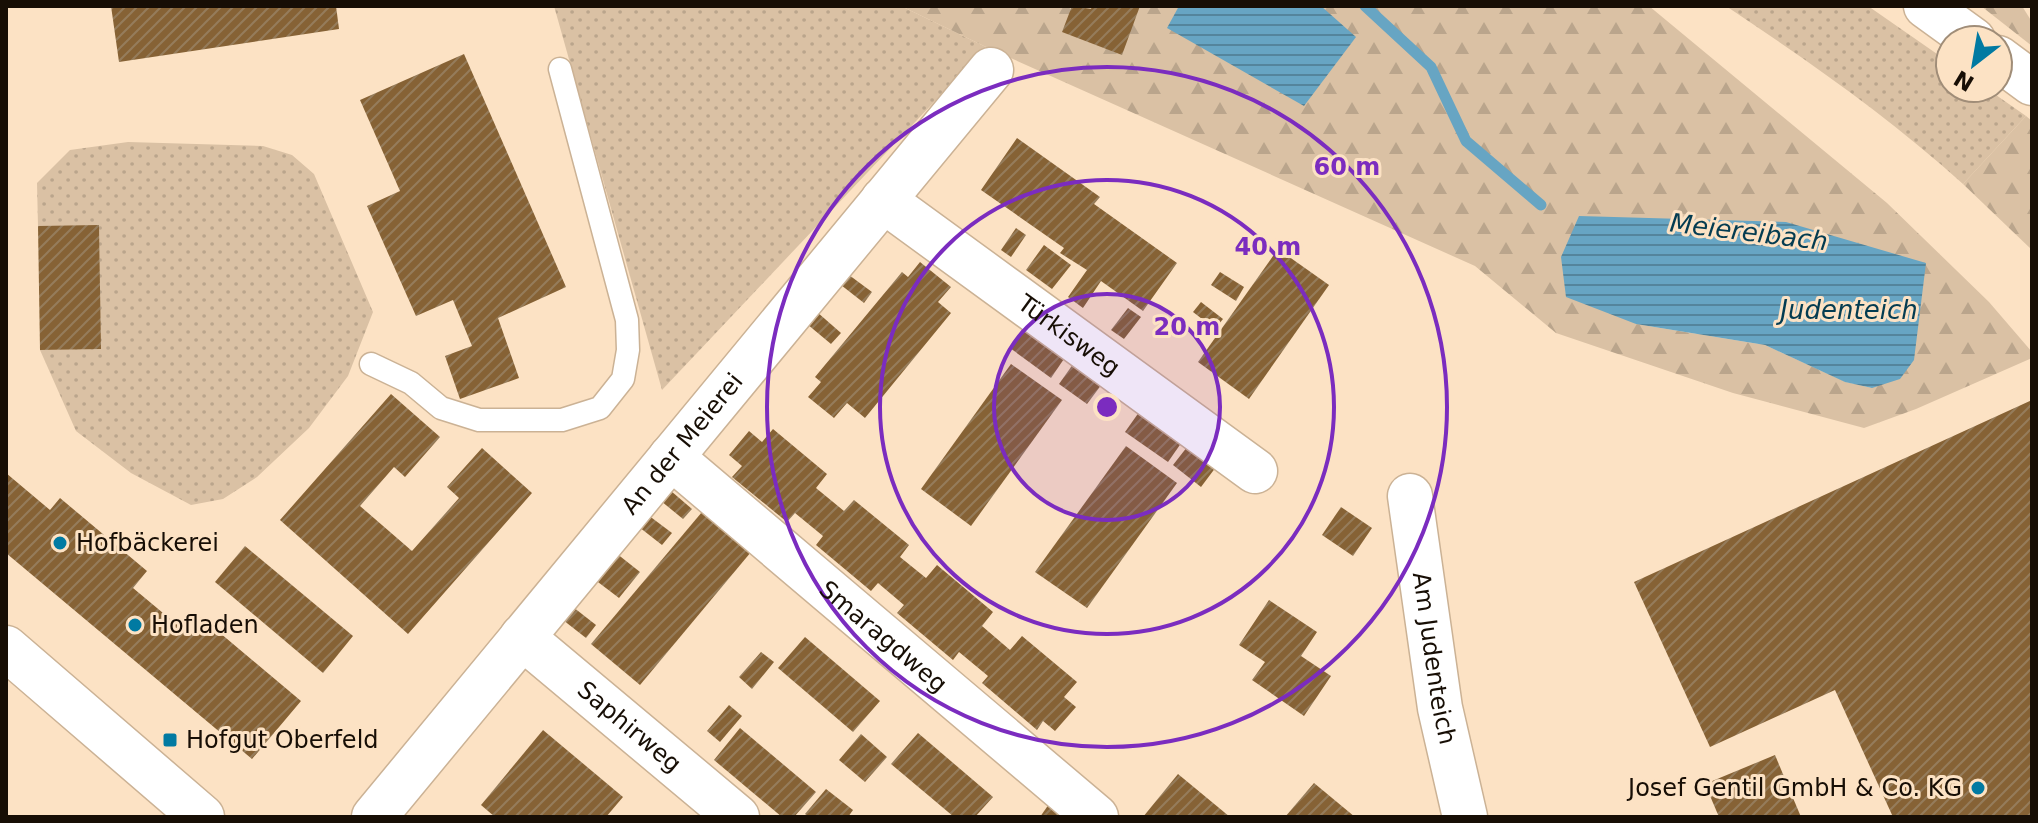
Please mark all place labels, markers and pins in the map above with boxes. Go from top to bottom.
centre of rings [1093,393,1121,421]
place label: Hofbäckerei [76,529,219,557]
marker: Hofbäckerei [51,534,69,552]
place label: Hofladen [151,611,259,639]
marker: Hofladen [126,616,144,634]
place label: Hofgut Oberfeld [186,726,379,754]
marker: Hofgut Oberfeld [161,731,179,749]
place label: Josef Gentil GmbH & Co. KG [1626,774,1962,802]
marker: Josef Gentil GmbH & Co. KG [1969,779,1987,797]

